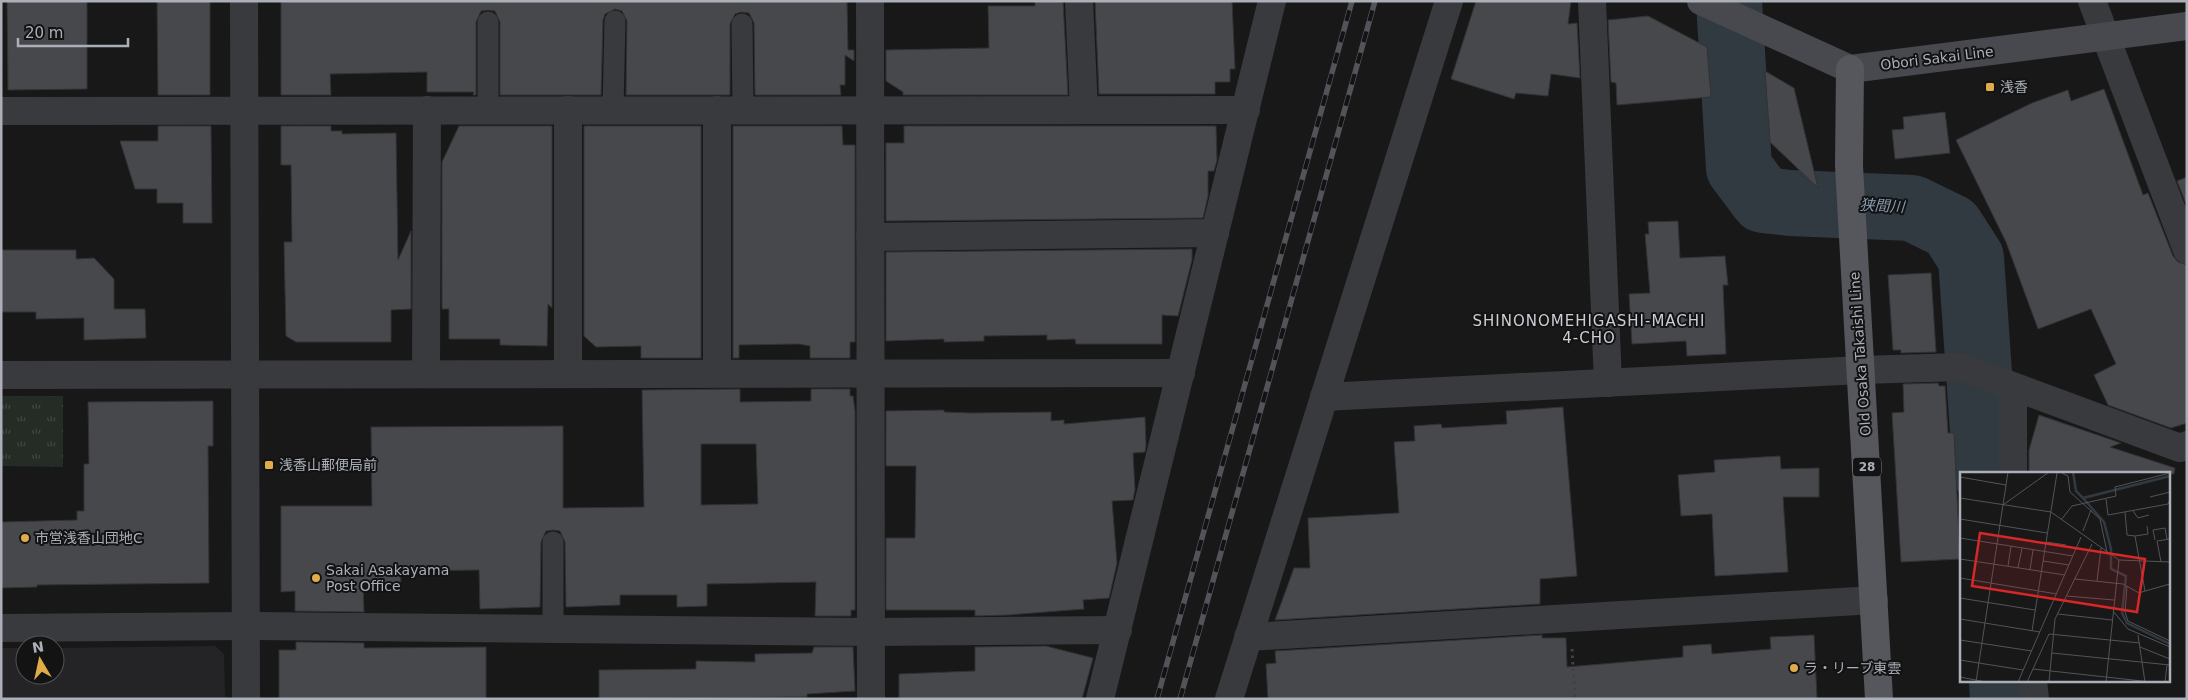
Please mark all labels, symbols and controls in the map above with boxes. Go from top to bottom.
scale bar [18,15,128,47]
text: 20 m [25,24,63,42]
street label: Obori Sakai Line [1879,43,1995,73]
place label: 浅香 [2000,79,2028,95]
marker: 浅香 [1984,81,1996,93]
water label: 狭間川 [1859,196,1907,216]
street label: Old Osaka Takaishi Line [1846,271,1874,437]
district label: SHINONOMEHIGASHI-MACHI 4-CHO [1472,312,1706,347]
place label: 浅香山郵便局前 [279,457,377,473]
road number: 28 [1853,458,1881,477]
marker: 浅香山郵便局前 [263,459,275,471]
inset map [1960,472,2170,682]
place label: 市営浅香山団地C [35,530,143,546]
marker: 市営浅香山団地C [19,532,31,544]
place label: Sakai Asakayama Post Office [326,562,449,594]
marker: Sakai Asakayama Post Office [310,572,322,584]
north arrow [15,635,65,685]
text: N [31,638,45,656]
place label: ラ・リーブ東雲 [1804,660,1901,676]
marker: ラ・リーブ東雲 [1788,662,1800,674]

